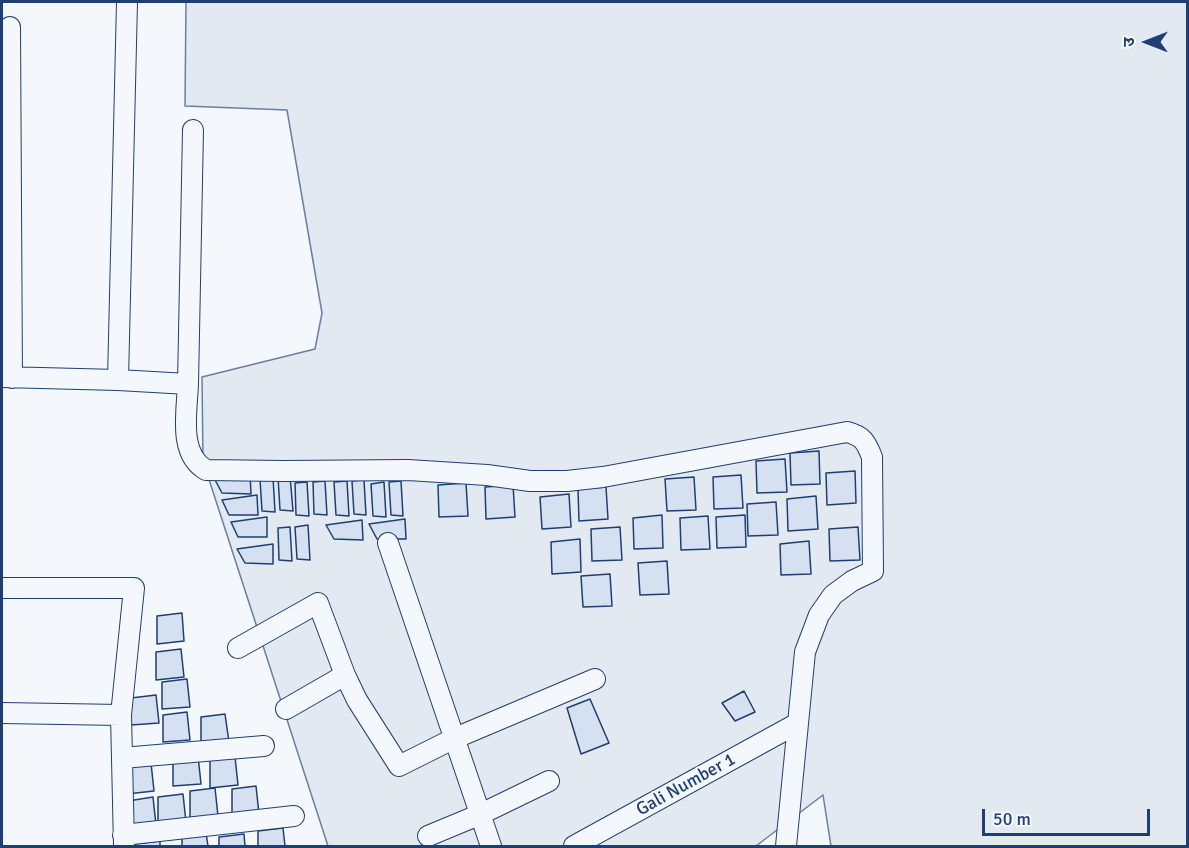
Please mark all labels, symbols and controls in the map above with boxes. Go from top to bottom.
north arrow [1117,12,1177,72]
text: उ [1119,37,1139,47]
street label: Gali Number 1 [633,749,739,821]
scale bar [985,797,1153,835]
text: 50 m [993,808,1031,830]

